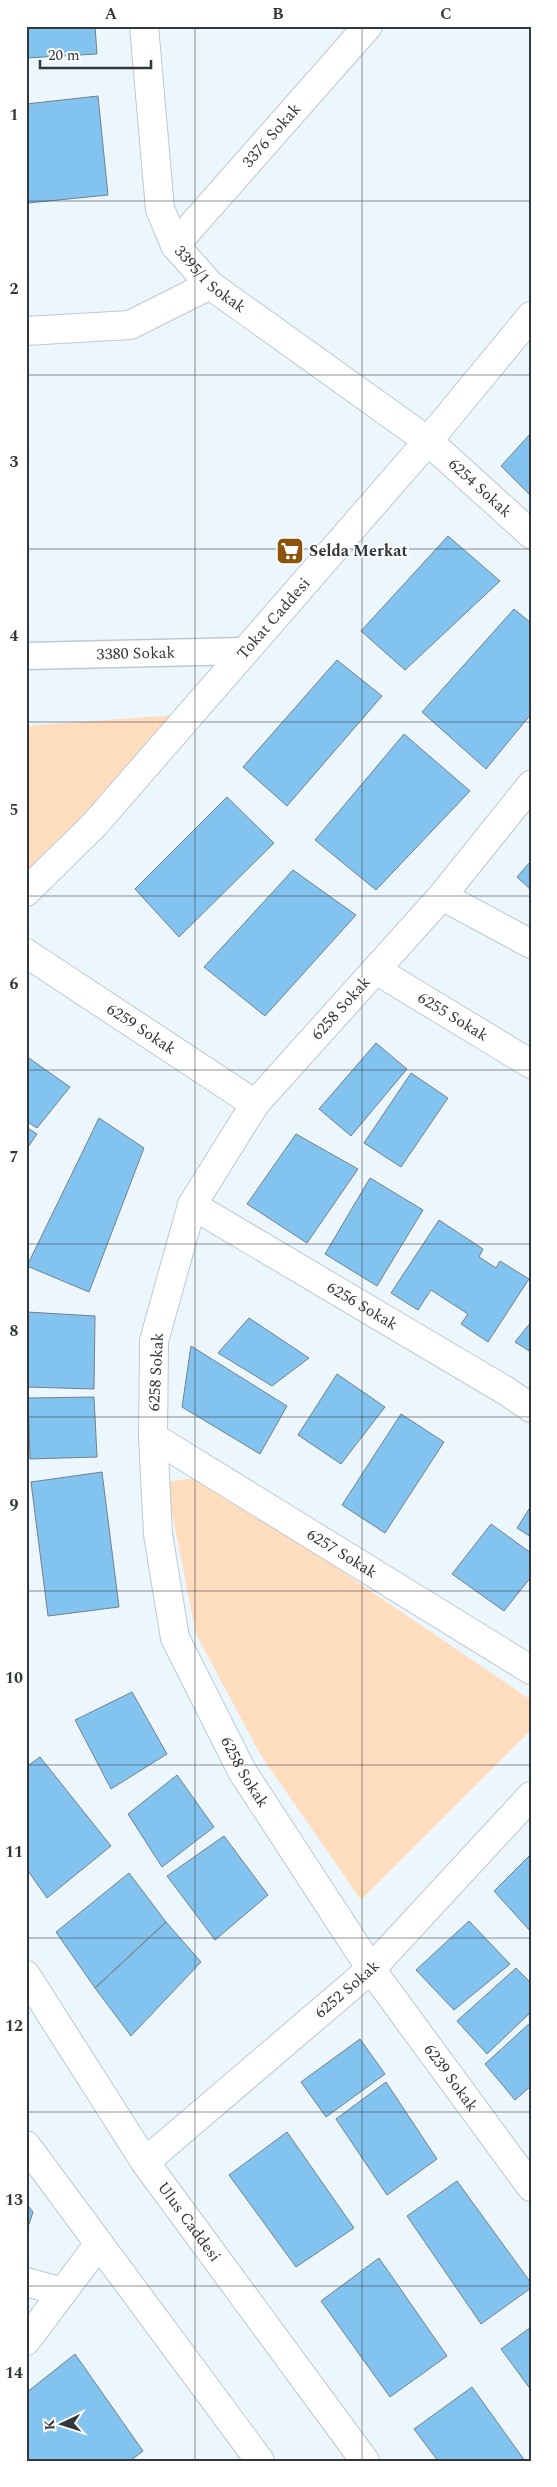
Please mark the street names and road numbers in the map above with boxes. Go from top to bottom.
street label: 3376 Sokak [236,98,307,173]
street label: 3395/1 Sokak [168,240,251,319]
street label: 6254 Sokak [443,453,517,523]
street label: Tokat Caddesi [231,572,316,665]
street label: 3380 Sokak [96,641,176,666]
street label: 6258 Sokak [306,971,376,1045]
street label: 6255 Sokak [413,986,493,1047]
street label: 6259 Sokak [102,997,181,1061]
street label: 6256 Sokak [322,1275,402,1336]
street label: 6258 Sokak [142,1332,170,1412]
street label: 6257 Sokak [302,1523,382,1584]
street label: 6258 Sokak [215,1732,275,1813]
street label: 6252 Sokak [309,1955,385,2024]
street label: 6239 Sokak [418,2039,484,2117]
street label: Ulus Caddesi [151,2177,227,2267]

